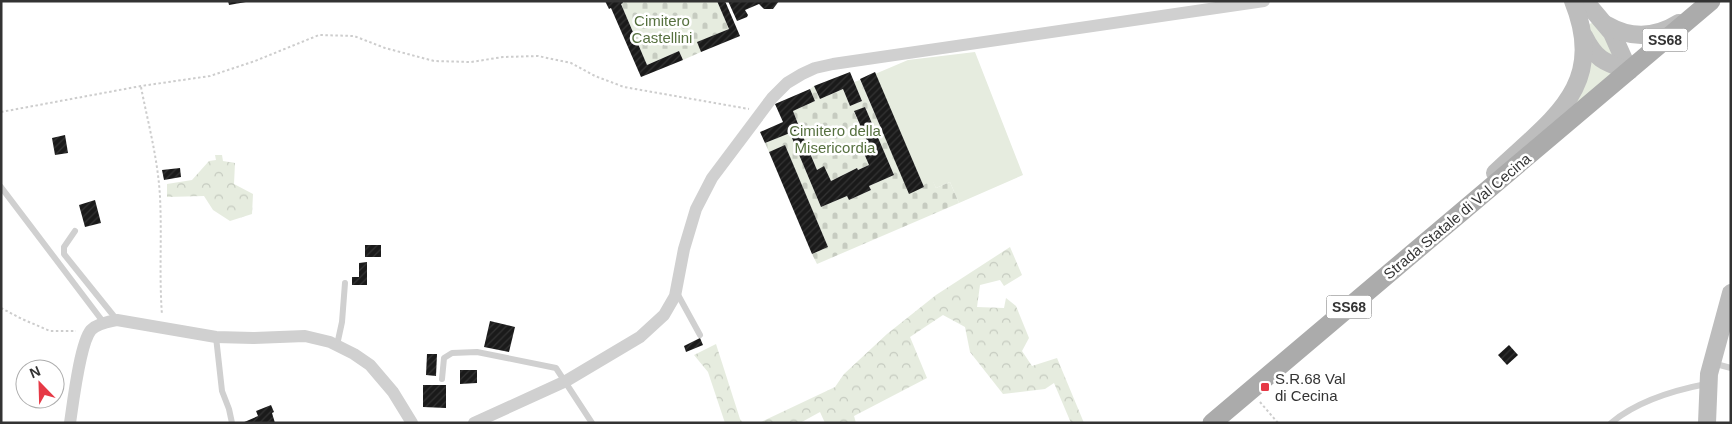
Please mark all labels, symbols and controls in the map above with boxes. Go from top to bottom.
park label: Cimitero Castellini [632,12,692,46]
road number: SS68 [1642,28,1688,52]
park label: Cimitero della Misericordia [789,122,882,156]
street label: Strada Statale di Val Cecina [1380,149,1534,282]
road number: SS68 [1326,296,1372,318]
north arrow [15,359,65,409]
text: N [27,363,43,381]
place label: S.R.68 Val di Cecina [1275,370,1346,404]
marker: S.R.68 Val di Cecina [1259,381,1271,393]

